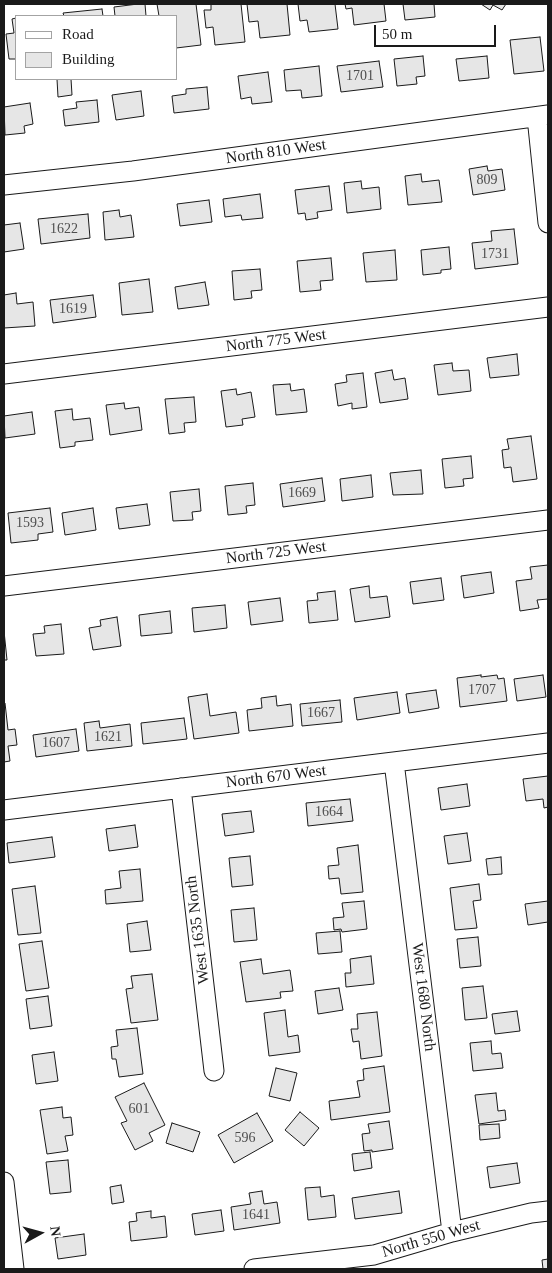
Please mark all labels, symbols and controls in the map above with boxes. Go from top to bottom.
legend [15,15,178,80]
scale bar [377,15,500,47]
text: Road [62,26,94,42]
text: 50 m [382,26,412,42]
text: Building [62,51,115,67]
house number: 1701 [346,68,374,84]
street label: North 810 West [225,135,327,169]
house number: 809 [477,172,498,188]
house number: 1622 [50,221,78,237]
house number: 1731 [481,246,509,262]
house number: 1619 [59,301,87,317]
street label: North 775 West [225,325,327,357]
house number: 1669 [288,485,316,501]
house number: 1593 [16,515,44,531]
street label: North 725 West [225,537,327,569]
house number: 1707 [468,682,496,698]
house number: 1667 [307,705,335,721]
house number: 1621 [94,729,122,745]
house number: 1607 [42,735,70,751]
street label: North 670 West [225,761,327,793]
house number: 1664 [315,804,343,820]
street label: West 1635 North [182,875,214,985]
street label: West 1680 North [407,942,439,1052]
house number: 601 [128,1101,150,1117]
house number: 596 [234,1130,256,1146]
house number: 1641 [242,1207,270,1223]
north arrow [15,1208,65,1258]
street label: North 550 West [380,1216,482,1262]
text: N [47,1225,63,1237]

